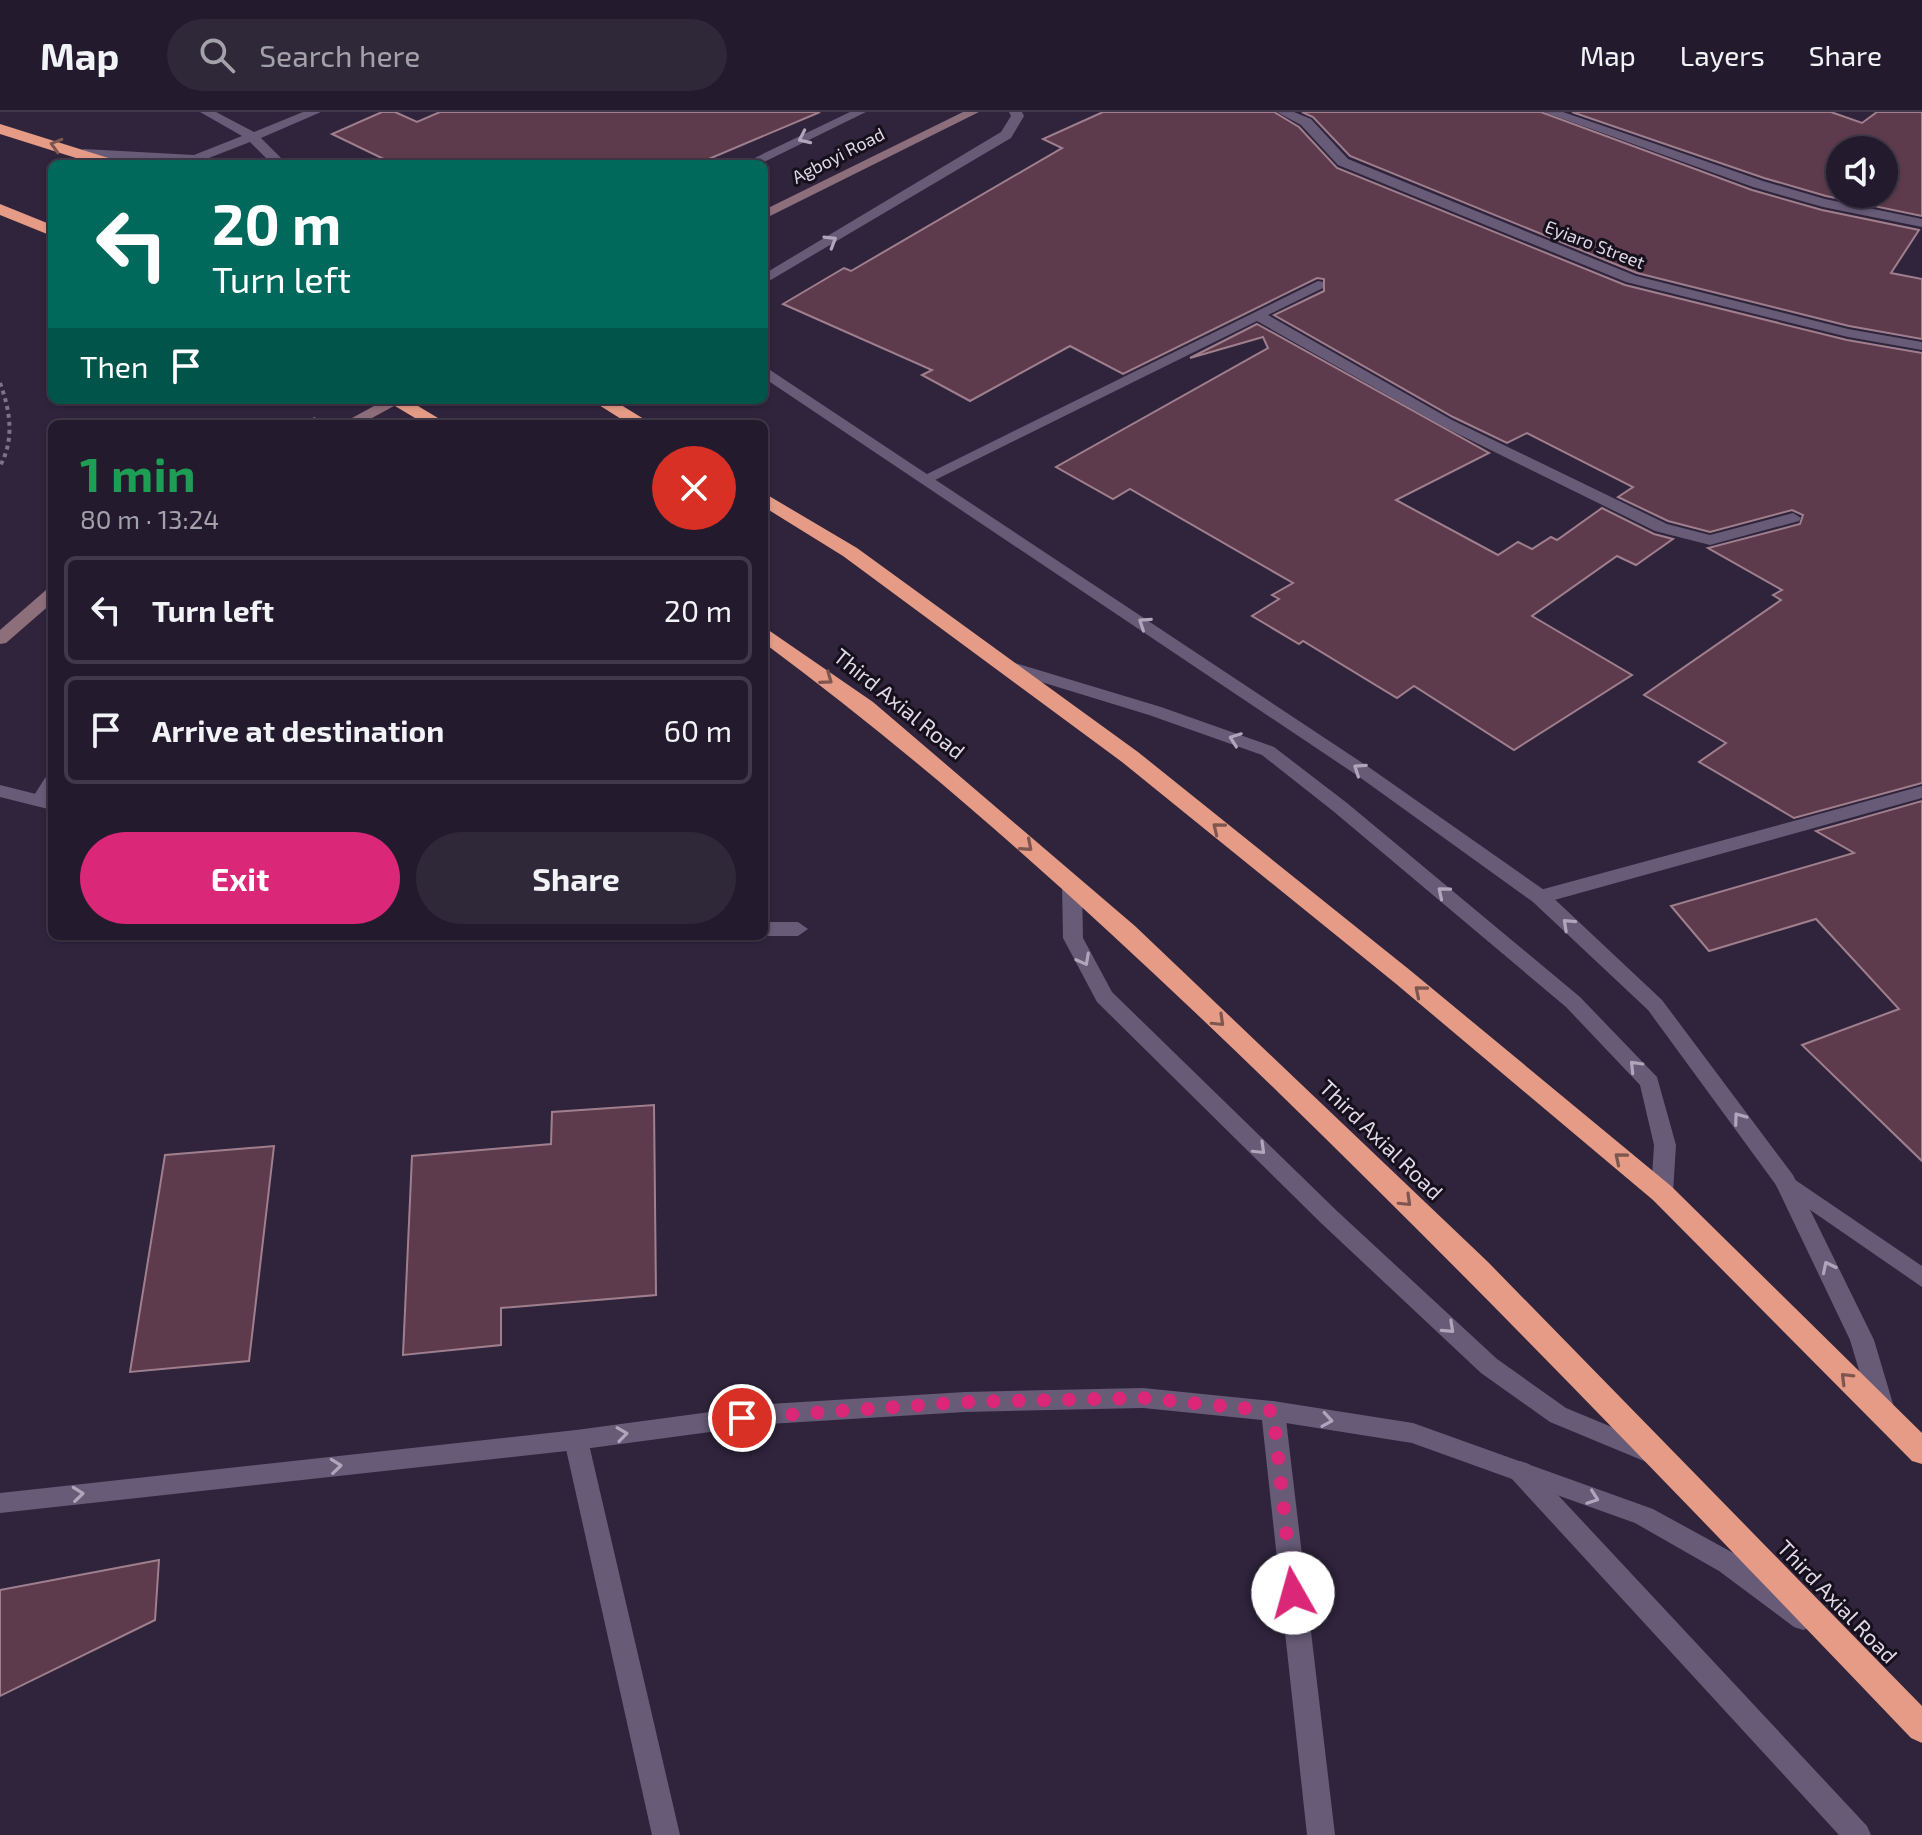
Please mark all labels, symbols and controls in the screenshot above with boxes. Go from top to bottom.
search box [167,19,727,91]
text: Map [40,32,119,78]
icon: search [195,33,239,77]
text: Search here [259,37,420,73]
text: Map [1580,38,1636,72]
text: Layers [1680,38,1765,72]
text: Share [1809,38,1882,72]
street label: Agboyi Road [788,122,888,188]
one-way arrow [798,128,813,144]
map controls [1826,136,1898,208]
button: sound [1826,136,1898,208]
one-way arrow [50,138,64,154]
text: 20 m [212,189,341,256]
icon: left [80,192,184,296]
street label: Eyiaro Street [1542,215,1648,273]
one-way arrow [822,235,837,251]
text: Turn left [212,257,351,300]
icon: arrive [164,344,208,388]
text: Then [80,348,148,384]
text: 1 min [80,444,196,502]
button: close [652,446,736,530]
text: 80 m · 13:24 [80,503,219,534]
icon: left [84,588,128,632]
text: Turn left [152,592,274,628]
text: 20 m [664,592,732,628]
one-way arrow [1138,618,1153,633]
street label: Third Axial Road [829,642,971,764]
one-way arrow [818,669,833,684]
icon: arrive [84,708,128,752]
text: Arrive at destination [152,712,444,748]
text: 60 m [664,712,732,748]
one-way arrow [1229,733,1243,749]
one-way arrow [1354,764,1368,779]
one-way arrow [1213,823,1227,838]
button: Exit [80,832,400,924]
button: Share [416,832,736,924]
one-way arrow [1017,836,1032,850]
one-way arrow [1437,887,1452,902]
one-way arrow [1563,918,1577,933]
one-way arrow [1075,952,1090,966]
one-way arrow [1415,986,1430,1001]
one-way arrow [1210,1011,1224,1026]
one-way arrow [1630,1061,1645,1075]
street label: Third Axial Road [1315,1074,1449,1204]
one-way arrow [1735,1112,1749,1126]
one-way arrow [1251,1140,1265,1155]
one-way arrow [1615,1153,1629,1168]
one-way arrow [1397,1192,1411,1206]
one-way arrow [1822,1260,1838,1275]
one-way arrow [1439,1319,1454,1333]
one-way arrow [1841,1373,1855,1387]
pin [708,1384,776,1452]
icon: arrive [720,1396,764,1440]
one-way arrow [1320,1411,1334,1428]
one-way arrow [615,1426,629,1443]
one-way arrow [330,1457,343,1474]
one-way arrow [71,1486,84,1503]
one-way arrow [1585,1488,1599,1505]
street label: Third Axial Road [1773,1534,1903,1668]
position arrow [1251,1551,1335,1635]

